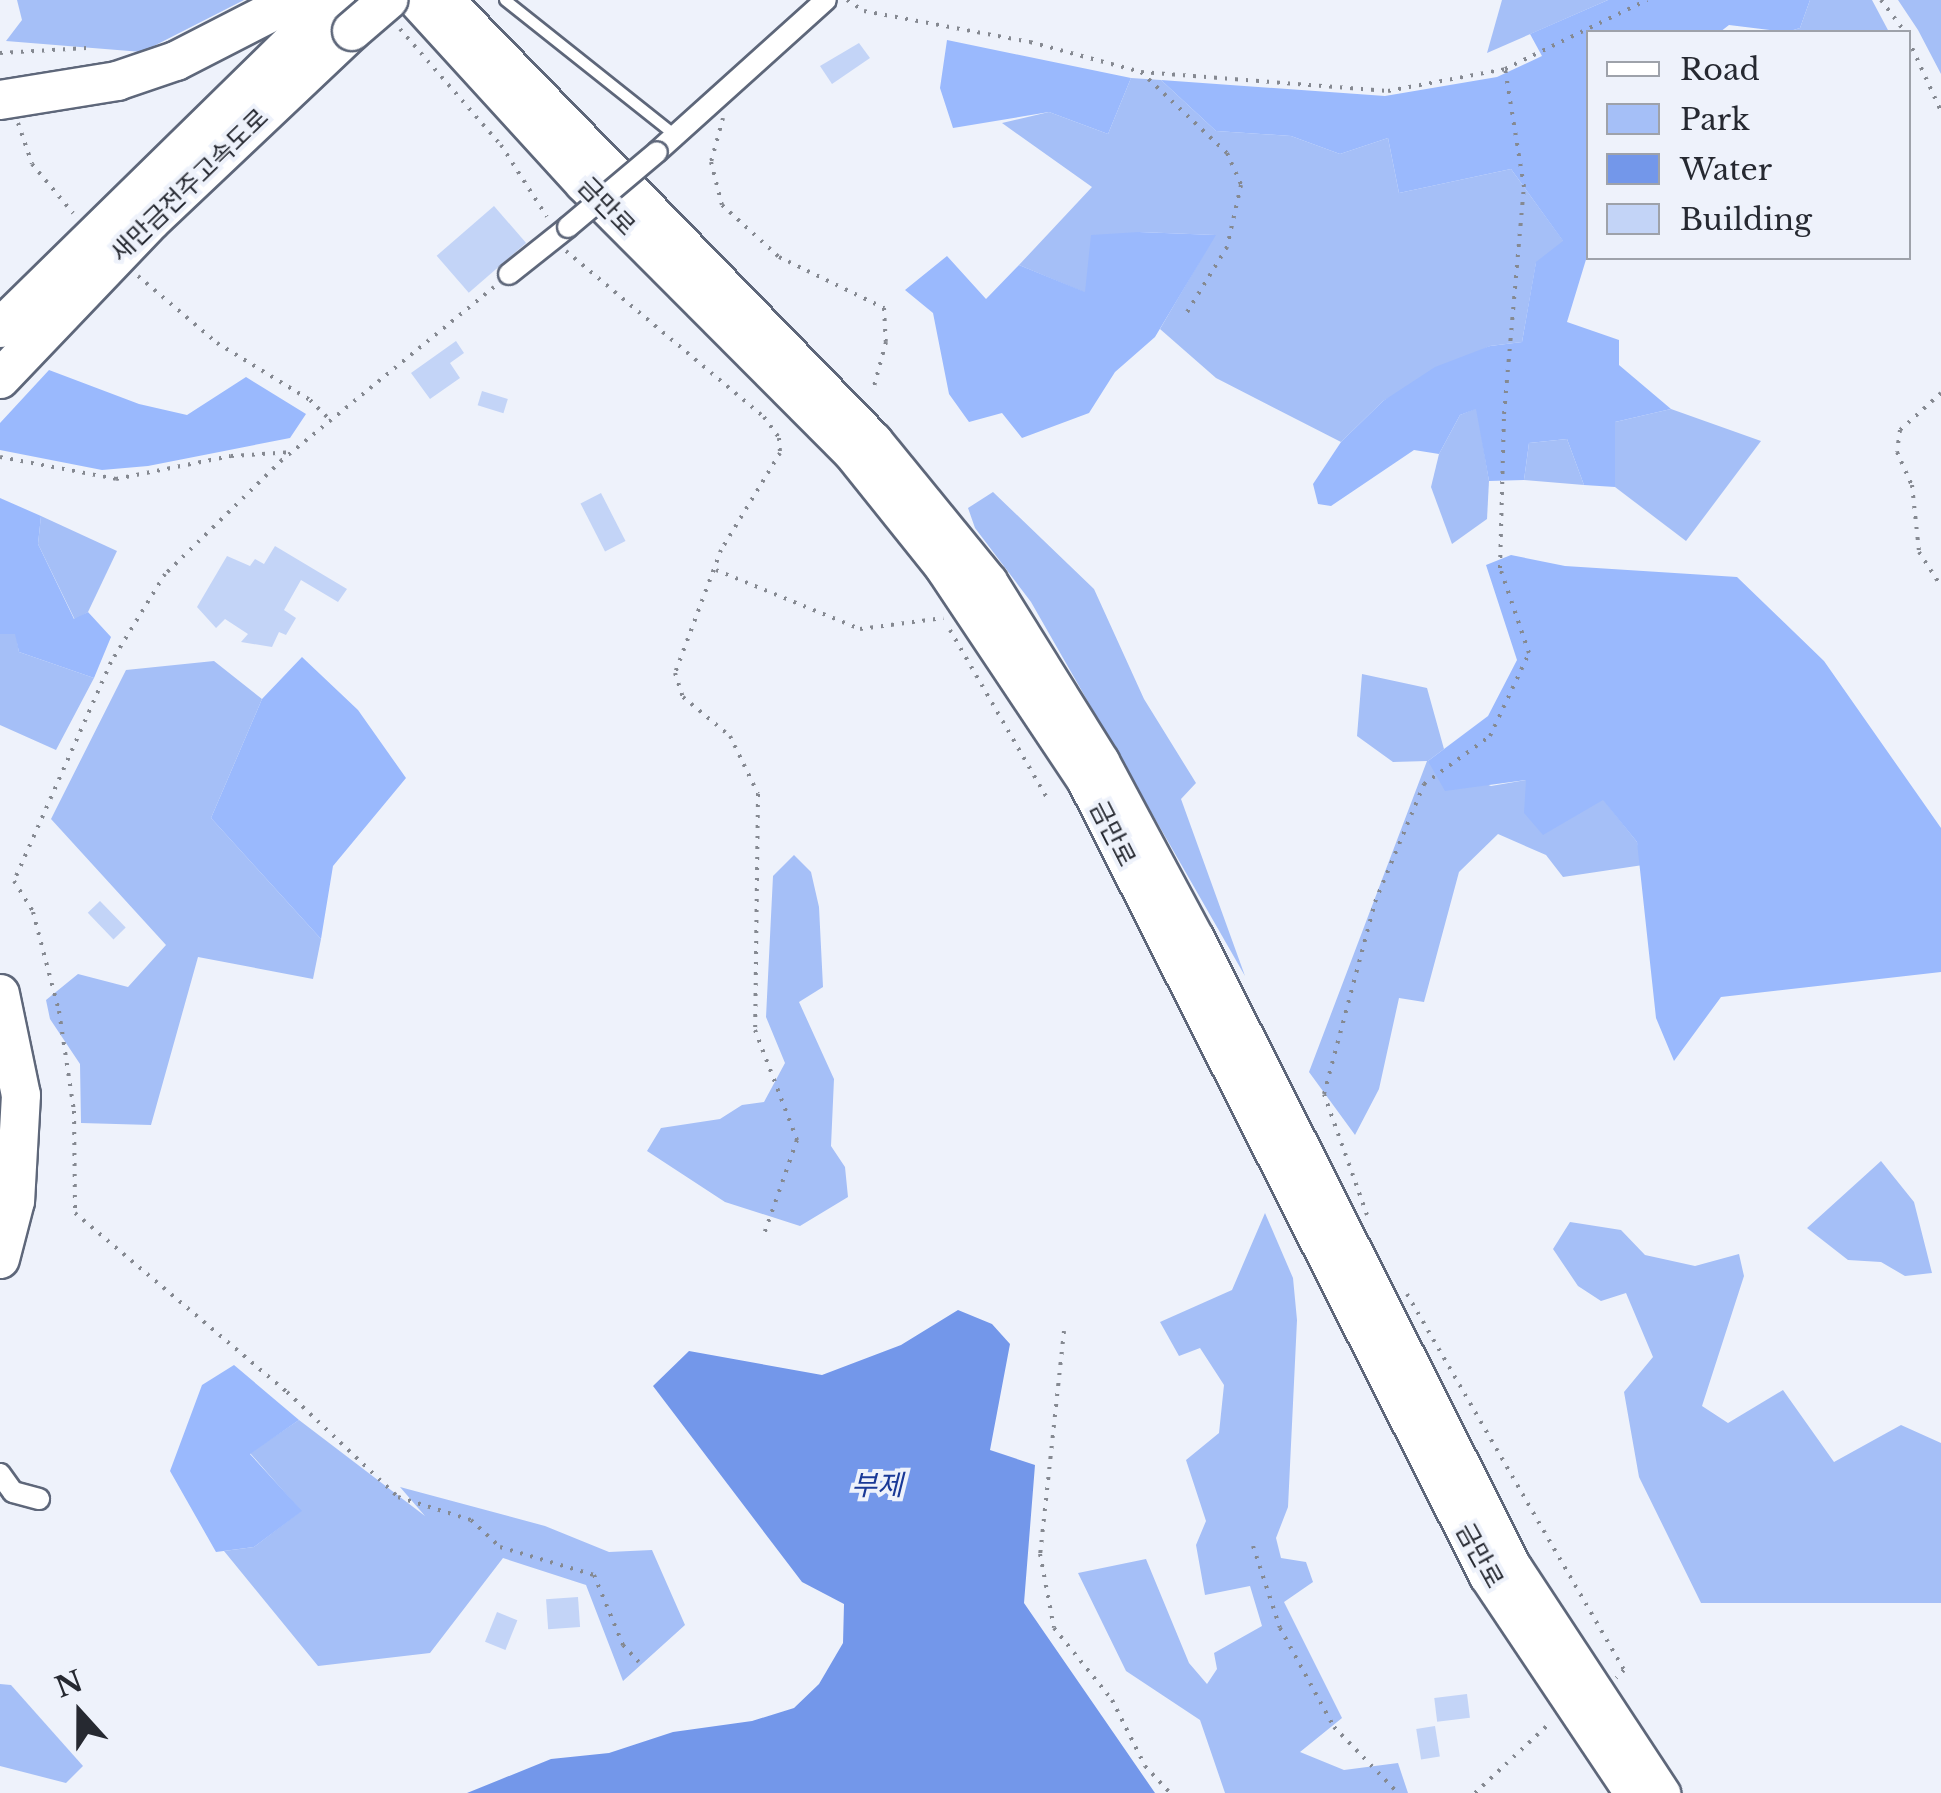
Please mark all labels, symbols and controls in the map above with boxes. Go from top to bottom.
legend [1586,30,1911,260]
text: Road [1680,51,1760,88]
text: Park [1680,101,1750,138]
street label: 새만금전주고속도로 [105,103,275,269]
text: Water [1680,151,1772,188]
street label: 금만로 [571,172,641,242]
text: Building [1680,201,1812,238]
street label: 금만로 [1083,796,1141,872]
water label: 부제 [851,1469,903,1503]
street label: 금만로 [1449,1519,1509,1593]
north arrow [30,1663,130,1763]
text: N [51,1663,88,1706]

